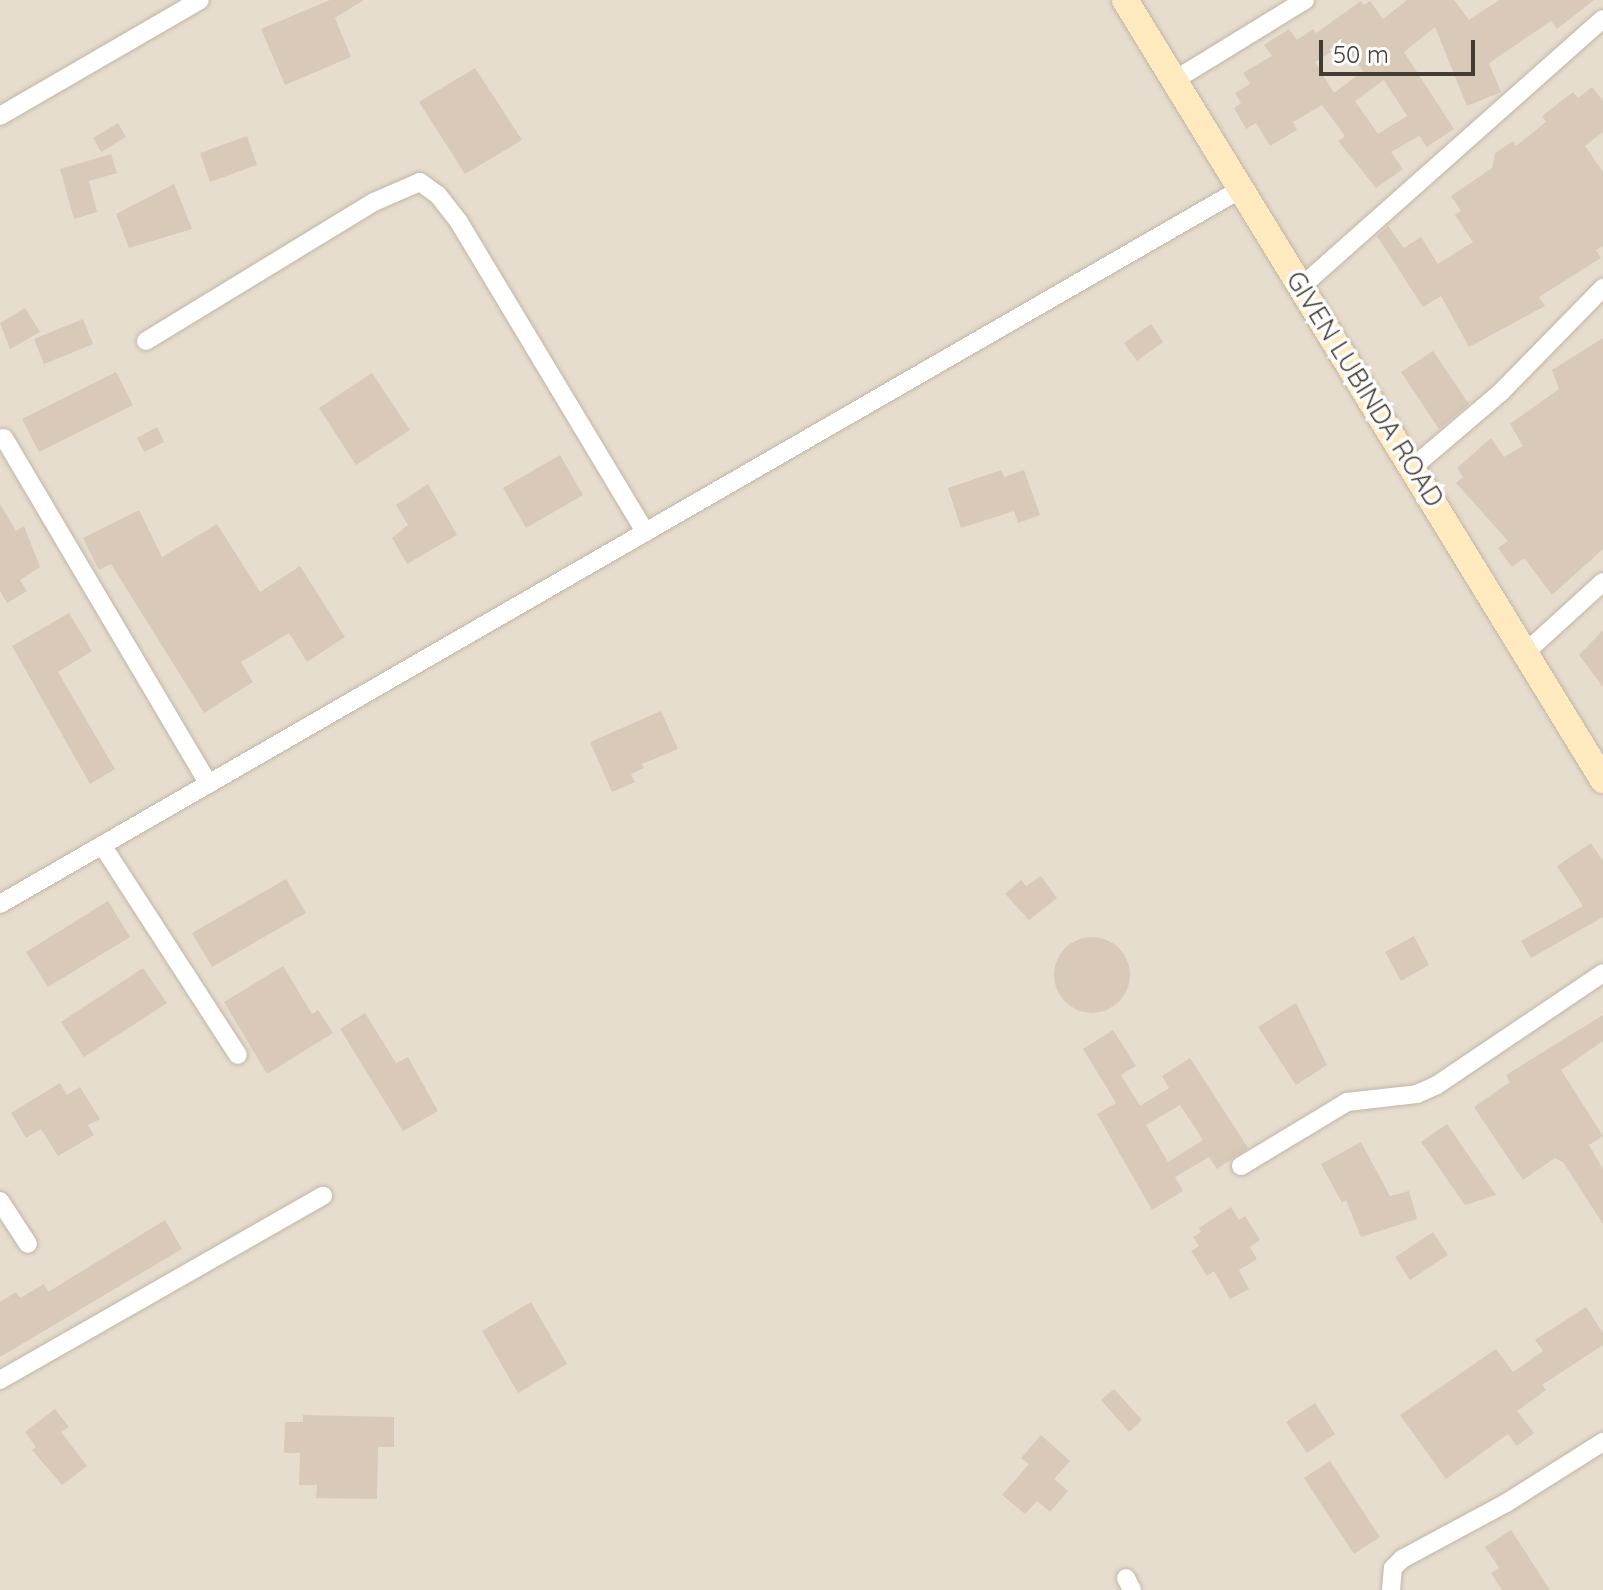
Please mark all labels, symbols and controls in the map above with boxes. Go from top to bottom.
scale bar [1323,24,1479,74]
text: 50 m [1333,39,1389,69]
street label: GIVEN LUBINDA ROAD [1280,265,1450,513]

